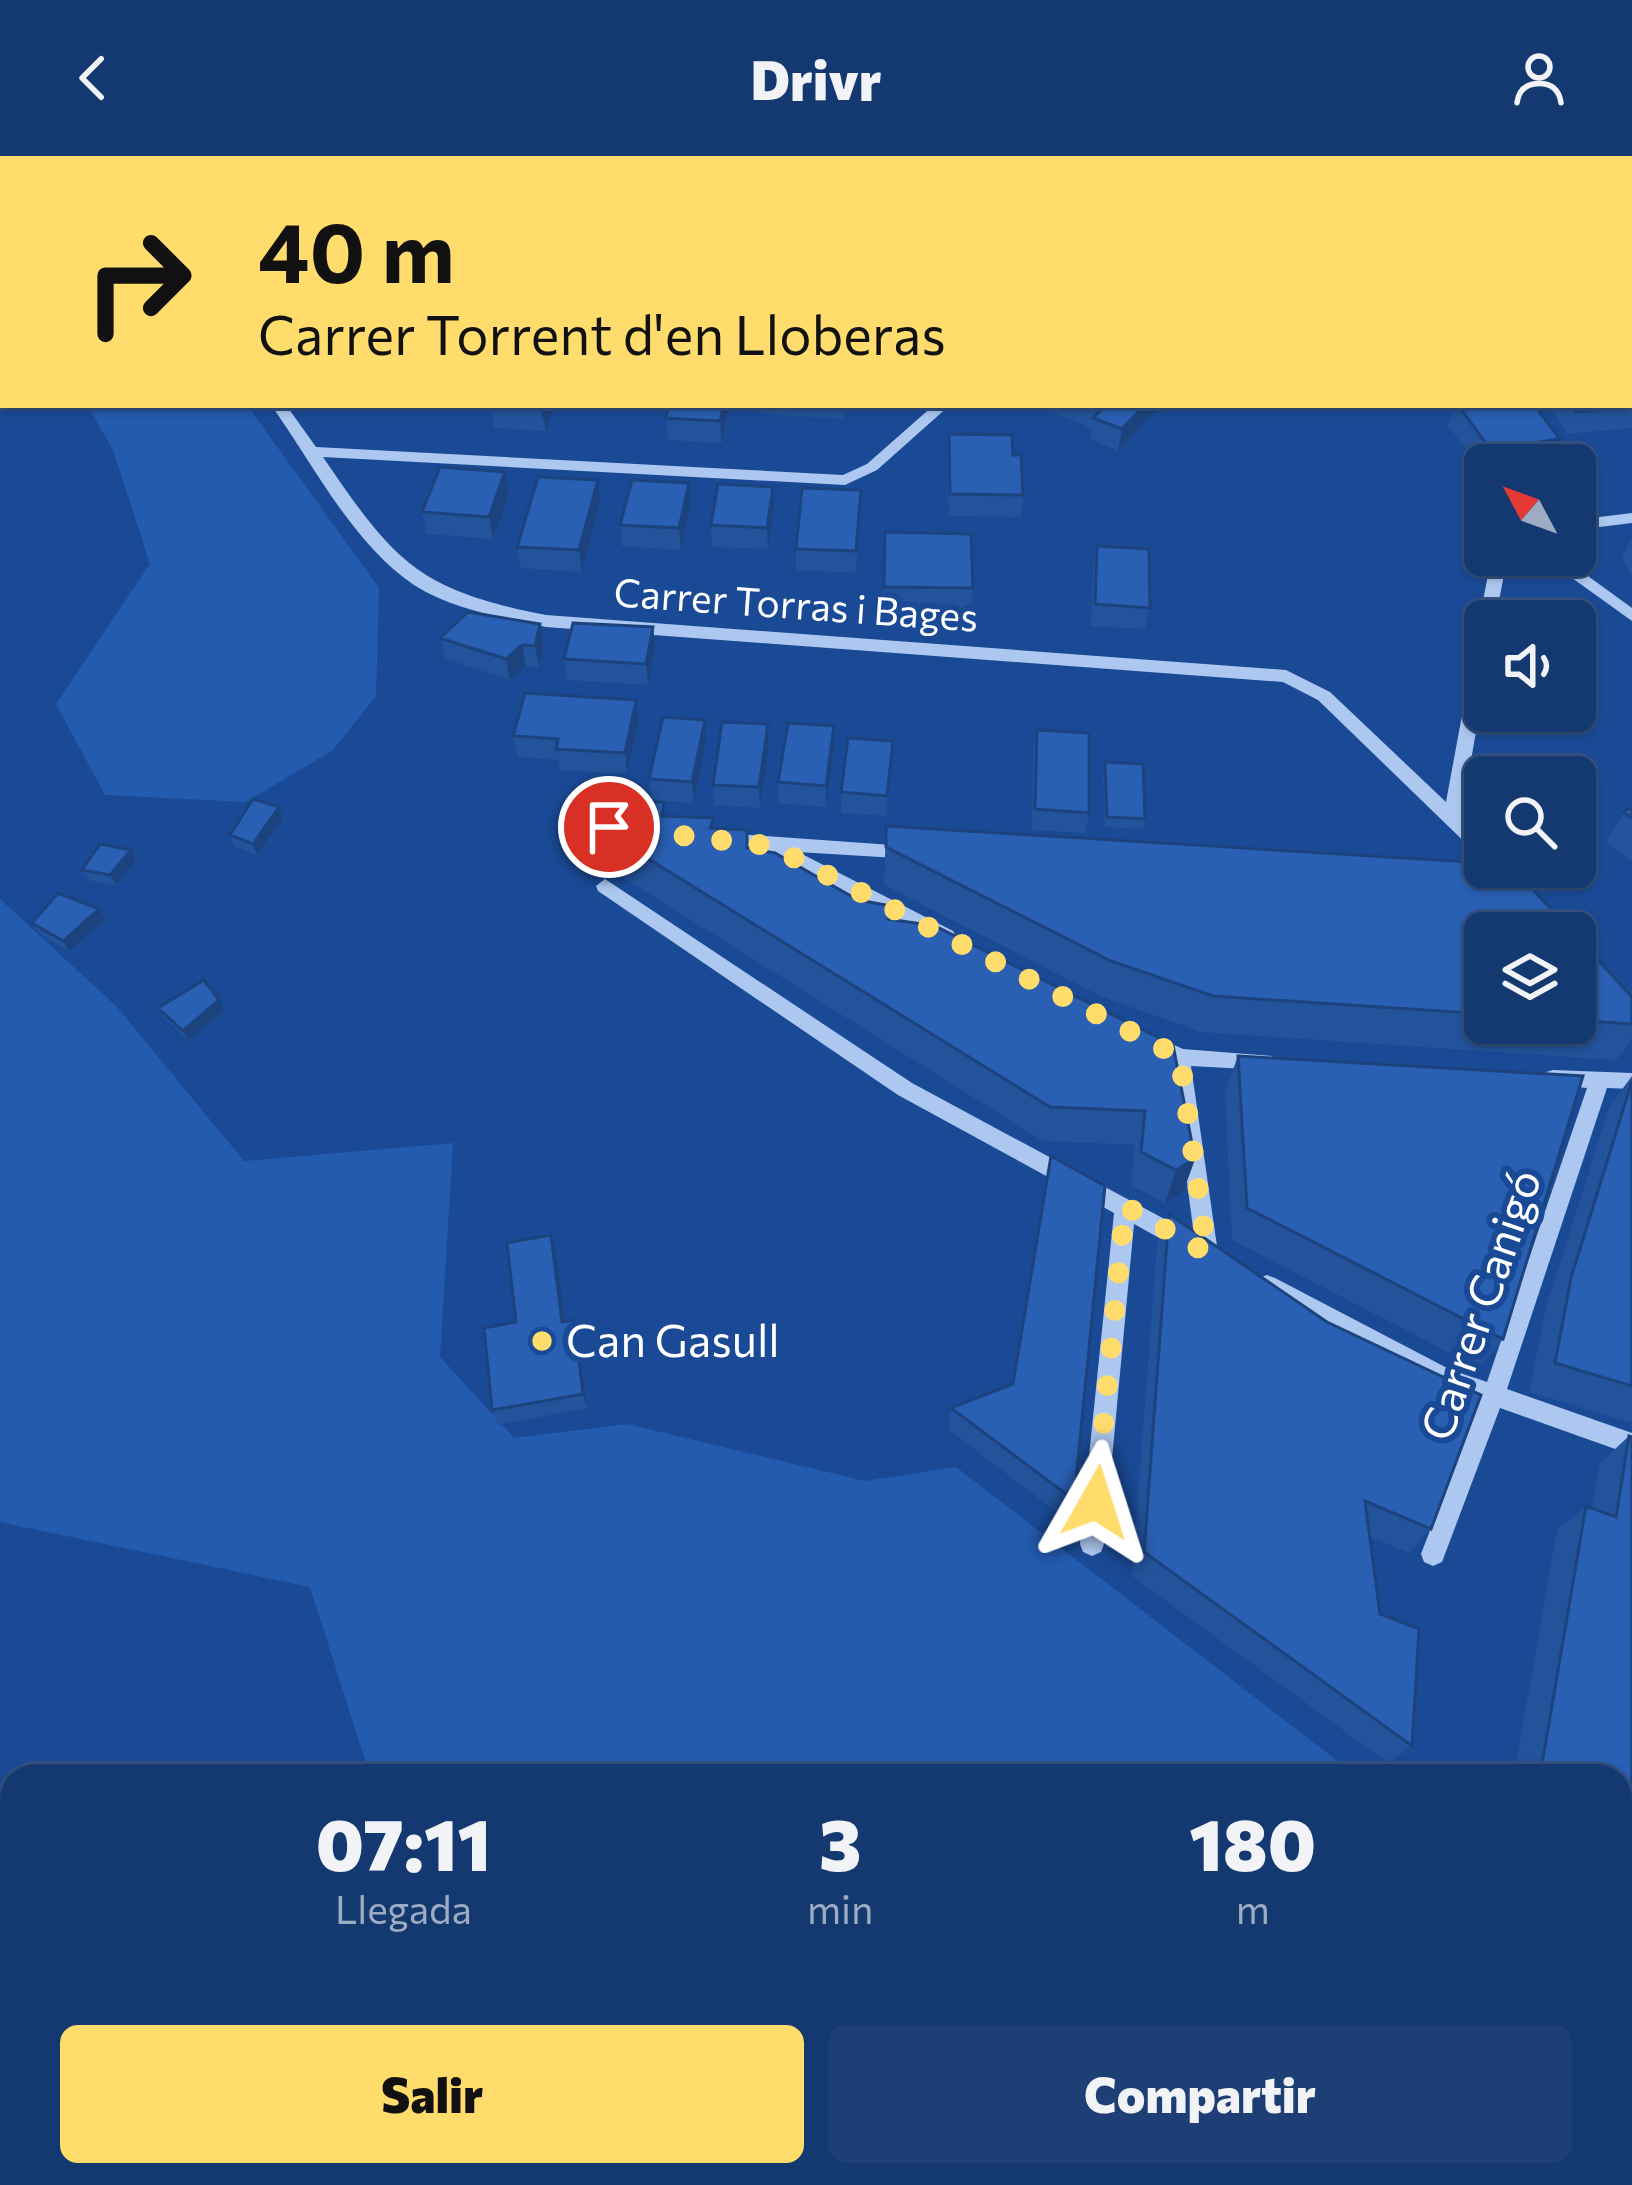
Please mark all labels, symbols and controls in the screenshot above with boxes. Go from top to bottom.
icon: back [60,45,126,111]
text: Drivr [751,45,881,111]
icon: person [1506,45,1572,111]
text: 40 m [258,198,455,300]
icon: right [60,204,216,360]
text: Carrer Torrent d'en Lloberas [258,300,946,366]
north arrow [1464,444,1596,576]
map controls [1464,444,1596,1044]
street label: Carrer Torras i Bages [612,566,980,640]
button: sound [1464,600,1596,732]
button: search [1464,756,1596,888]
pin [558,776,660,878]
icon: arrive [576,794,642,860]
button: layers [1464,912,1596,1044]
street label: Carrer Canigó [1407,1162,1551,1447]
place label: Can Gasull [566,1311,780,1366]
marker: Can Gasull [529,1328,555,1354]
position arrow [1033,1439,1159,1565]
text: 07:11 [316,1798,491,1886]
text: 3 [819,1798,861,1886]
text: 180 [1189,1798,1316,1886]
text: Llegada [335,1884,472,1932]
text: min [807,1884,873,1932]
text: m [1236,1884,1270,1932]
button: Salir [60,2025,804,2163]
button: Compartir [828,2025,1572,2163]

